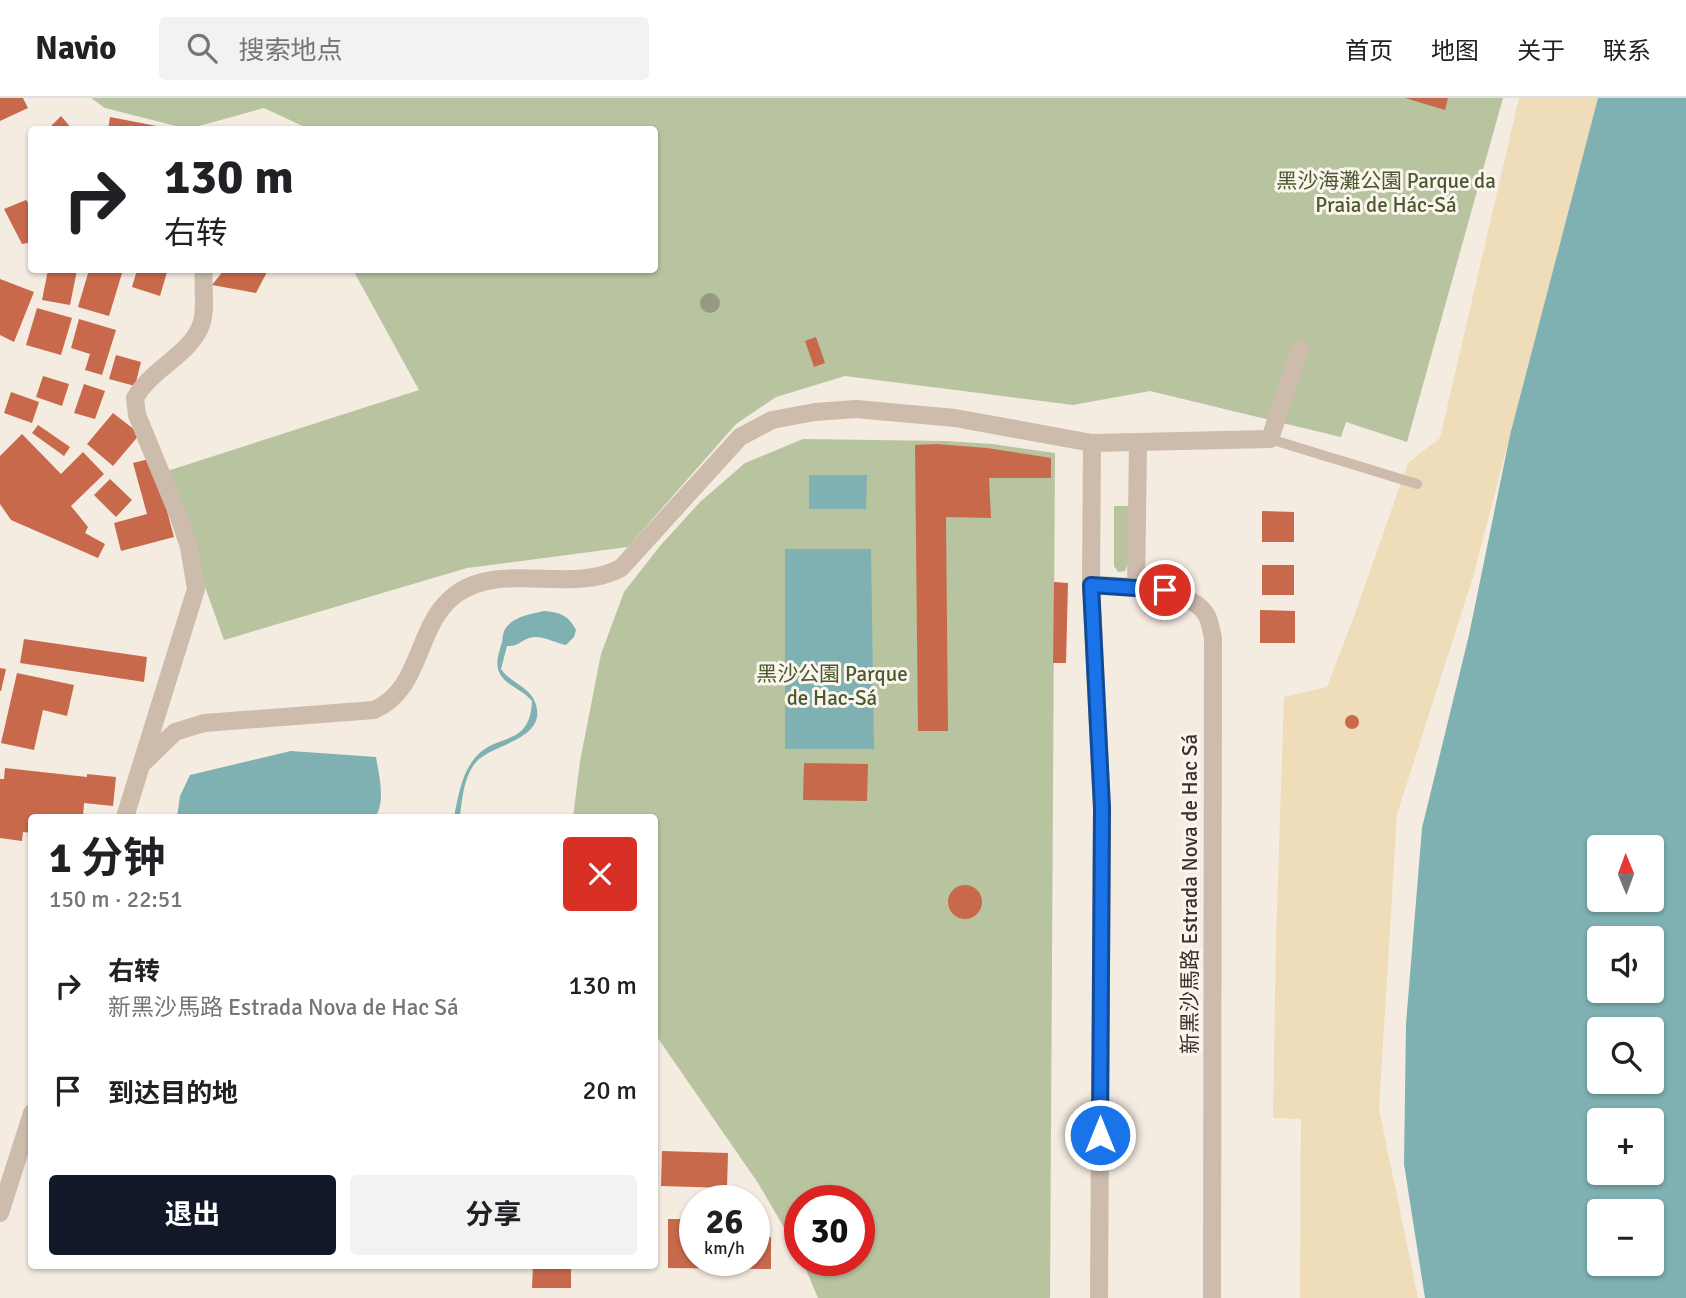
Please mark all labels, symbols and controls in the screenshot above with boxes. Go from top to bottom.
search box [159,17,649,80]
text: Navio [35,28,117,69]
icon: search [183,29,221,67]
text: 搜索地点 [239,35,343,67]
text: 首页 [1345,36,1393,66]
text: 地图 [1431,36,1479,66]
text: 关于 [1517,36,1565,66]
text: 联系 [1603,36,1651,66]
text: 130 m [164,147,294,207]
icon: right [49,154,140,245]
park label: 黑沙海灘公園 Parque da Praia de Hác-Sá [1276,168,1496,218]
text: 右转 [164,214,228,253]
pin [1135,560,1195,620]
icon: arrive [1146,571,1184,609]
park label: 黑沙公園 Parque de Hac-Sá [756,661,908,711]
street label: 新黑沙馬路 Estrada Nova de Hac Sá [1177,734,1203,1054]
text: 1 分钟 [49,833,165,884]
north arrow [1587,835,1664,912]
map controls [1587,835,1664,1276]
button: close [563,837,637,911]
text: 150 m · 22:51 [49,885,183,914]
button: sound [1587,926,1664,1003]
text: 右转 [108,956,160,988]
icon: right [49,967,87,1005]
text: 130 m [568,970,637,1002]
text: 新黑沙馬路 Estrada Nova de Hac Sá [108,993,459,1022]
button: search [1587,1017,1664,1094]
icon: arrive [49,1072,87,1110]
text: 20 m [582,1075,637,1107]
text: 到达目的地 [108,1078,238,1110]
position arrow [1063,1098,1137,1172]
button: + [1587,1108,1664,1185]
button: 退出 [49,1175,336,1255]
button: 分享 [350,1175,637,1255]
speed limit sign: 30 [784,1185,875,1276]
button: − [1587,1199,1664,1276]
text: 26 [706,1200,743,1243]
text: km/h [704,1237,745,1259]

